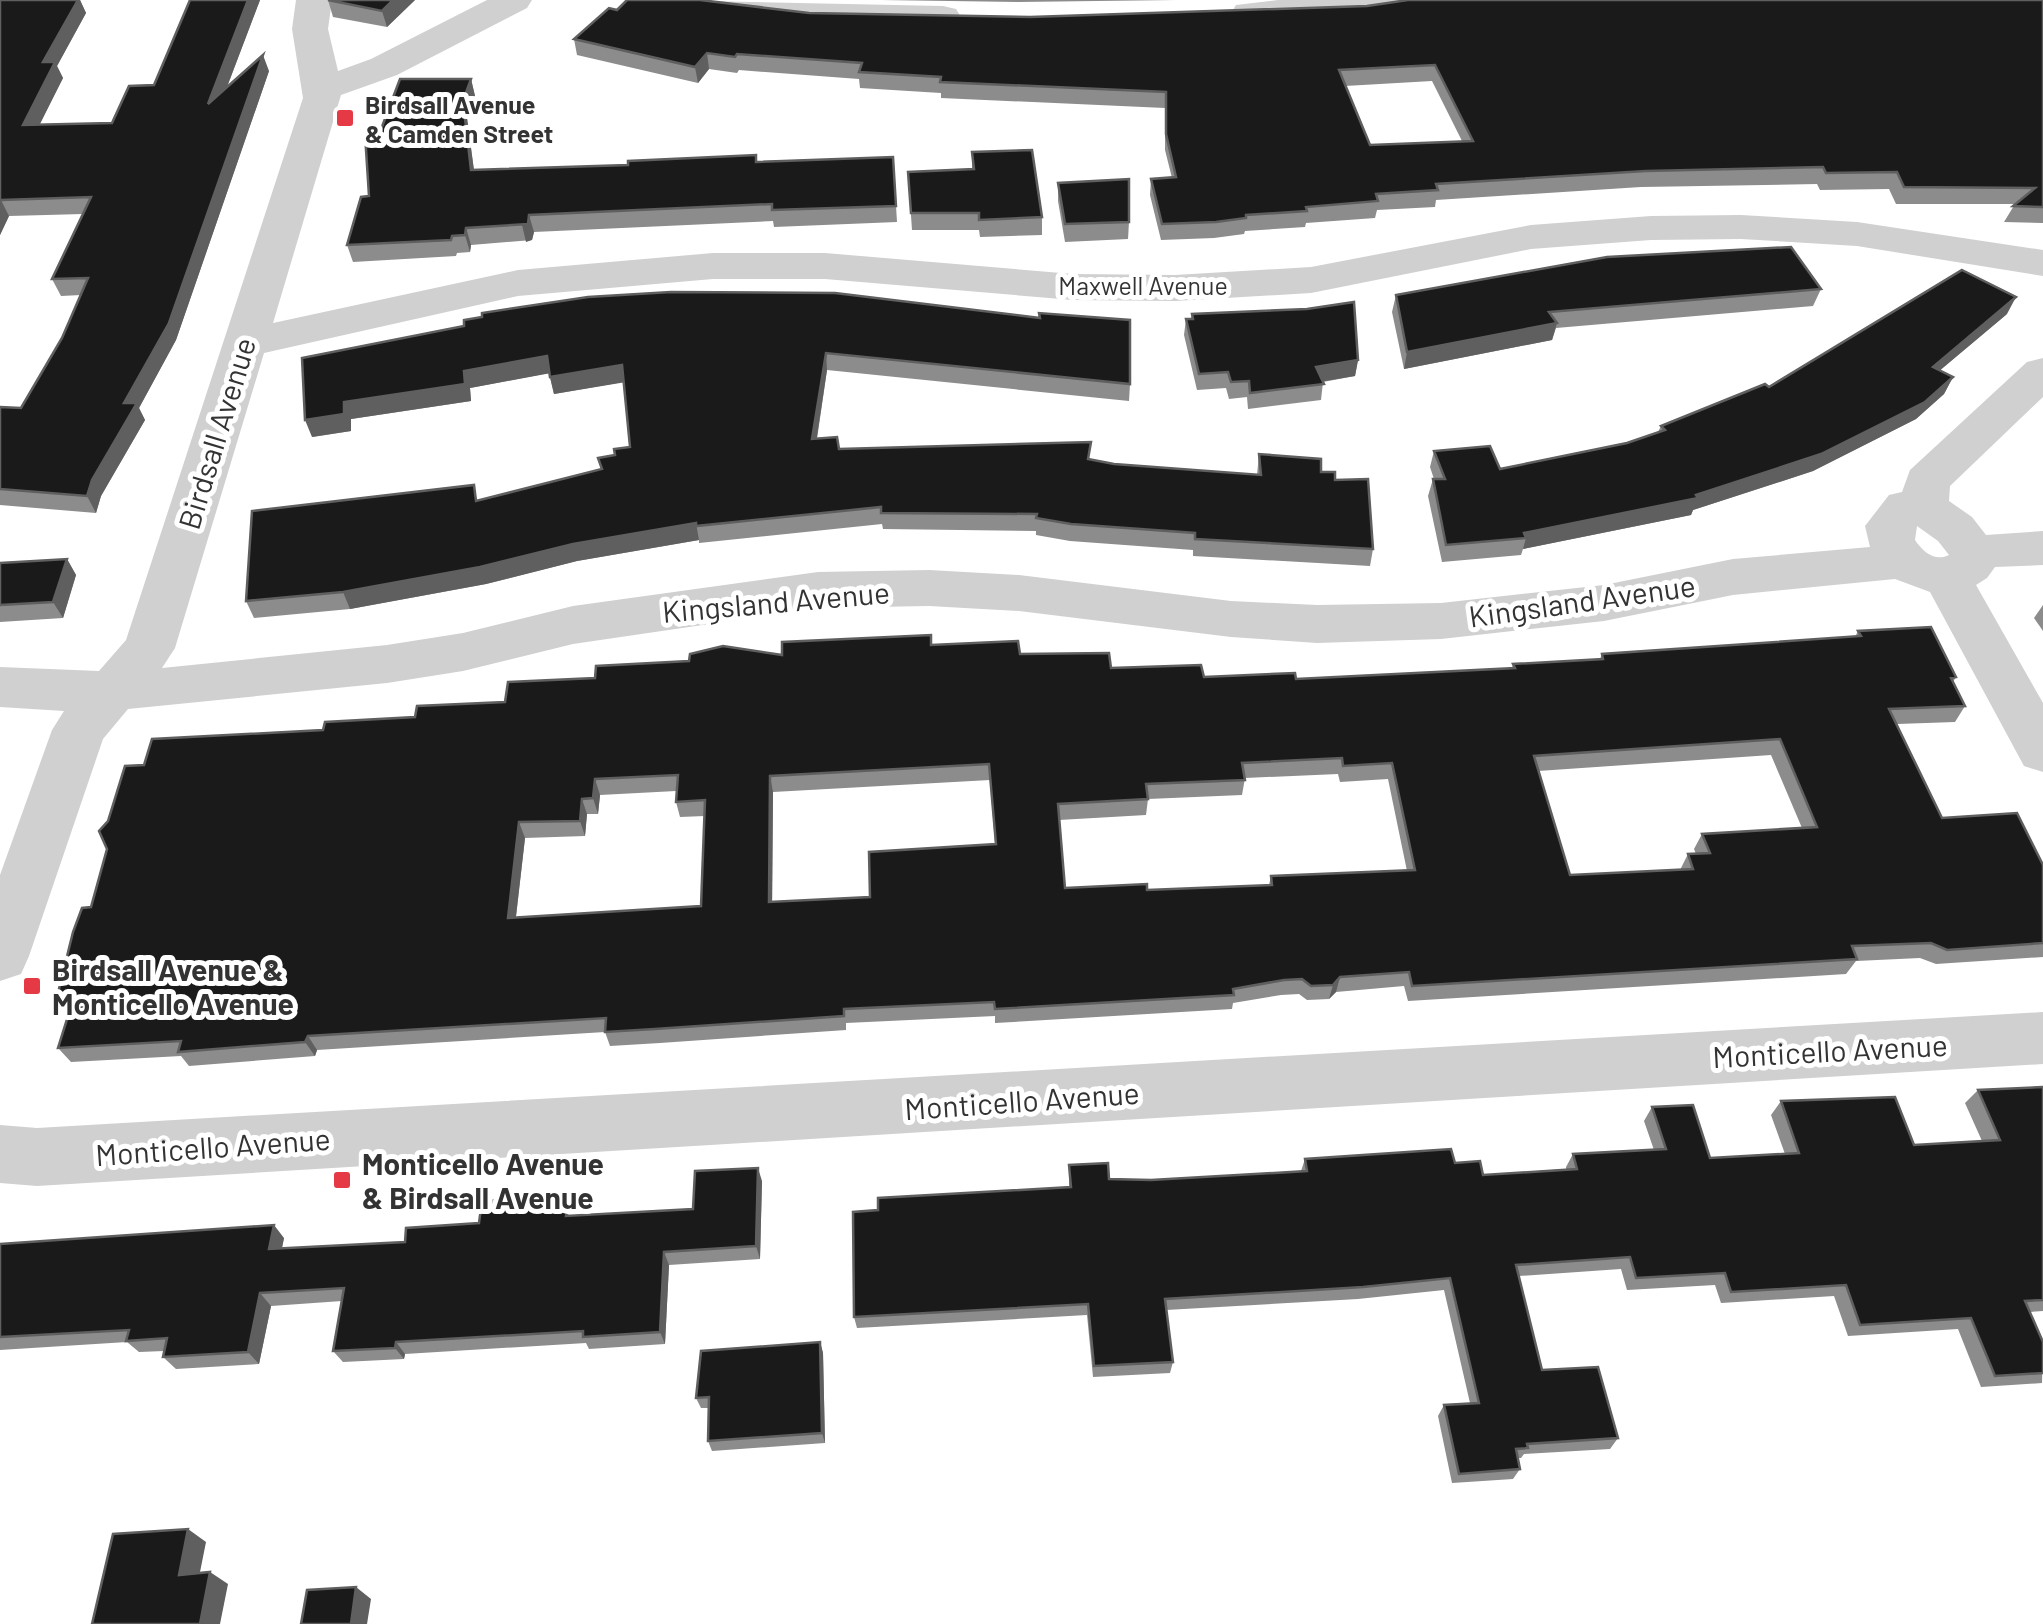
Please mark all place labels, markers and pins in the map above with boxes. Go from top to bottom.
place label: Birdsall Avenue & Camden Street [365,89,553,148]
marker: Birdsall Avenue & Camden Street [334,107,356,129]
place label: Birdsall Avenue & Monticello Avenue [52,951,294,1021]
marker: Birdsall Avenue & Monticello Avenue [21,975,43,997]
place label: Monticello Avenue & Birdsall Avenue [362,1145,604,1215]
marker: Monticello Avenue & Birdsall Avenue [331,1169,353,1191]

